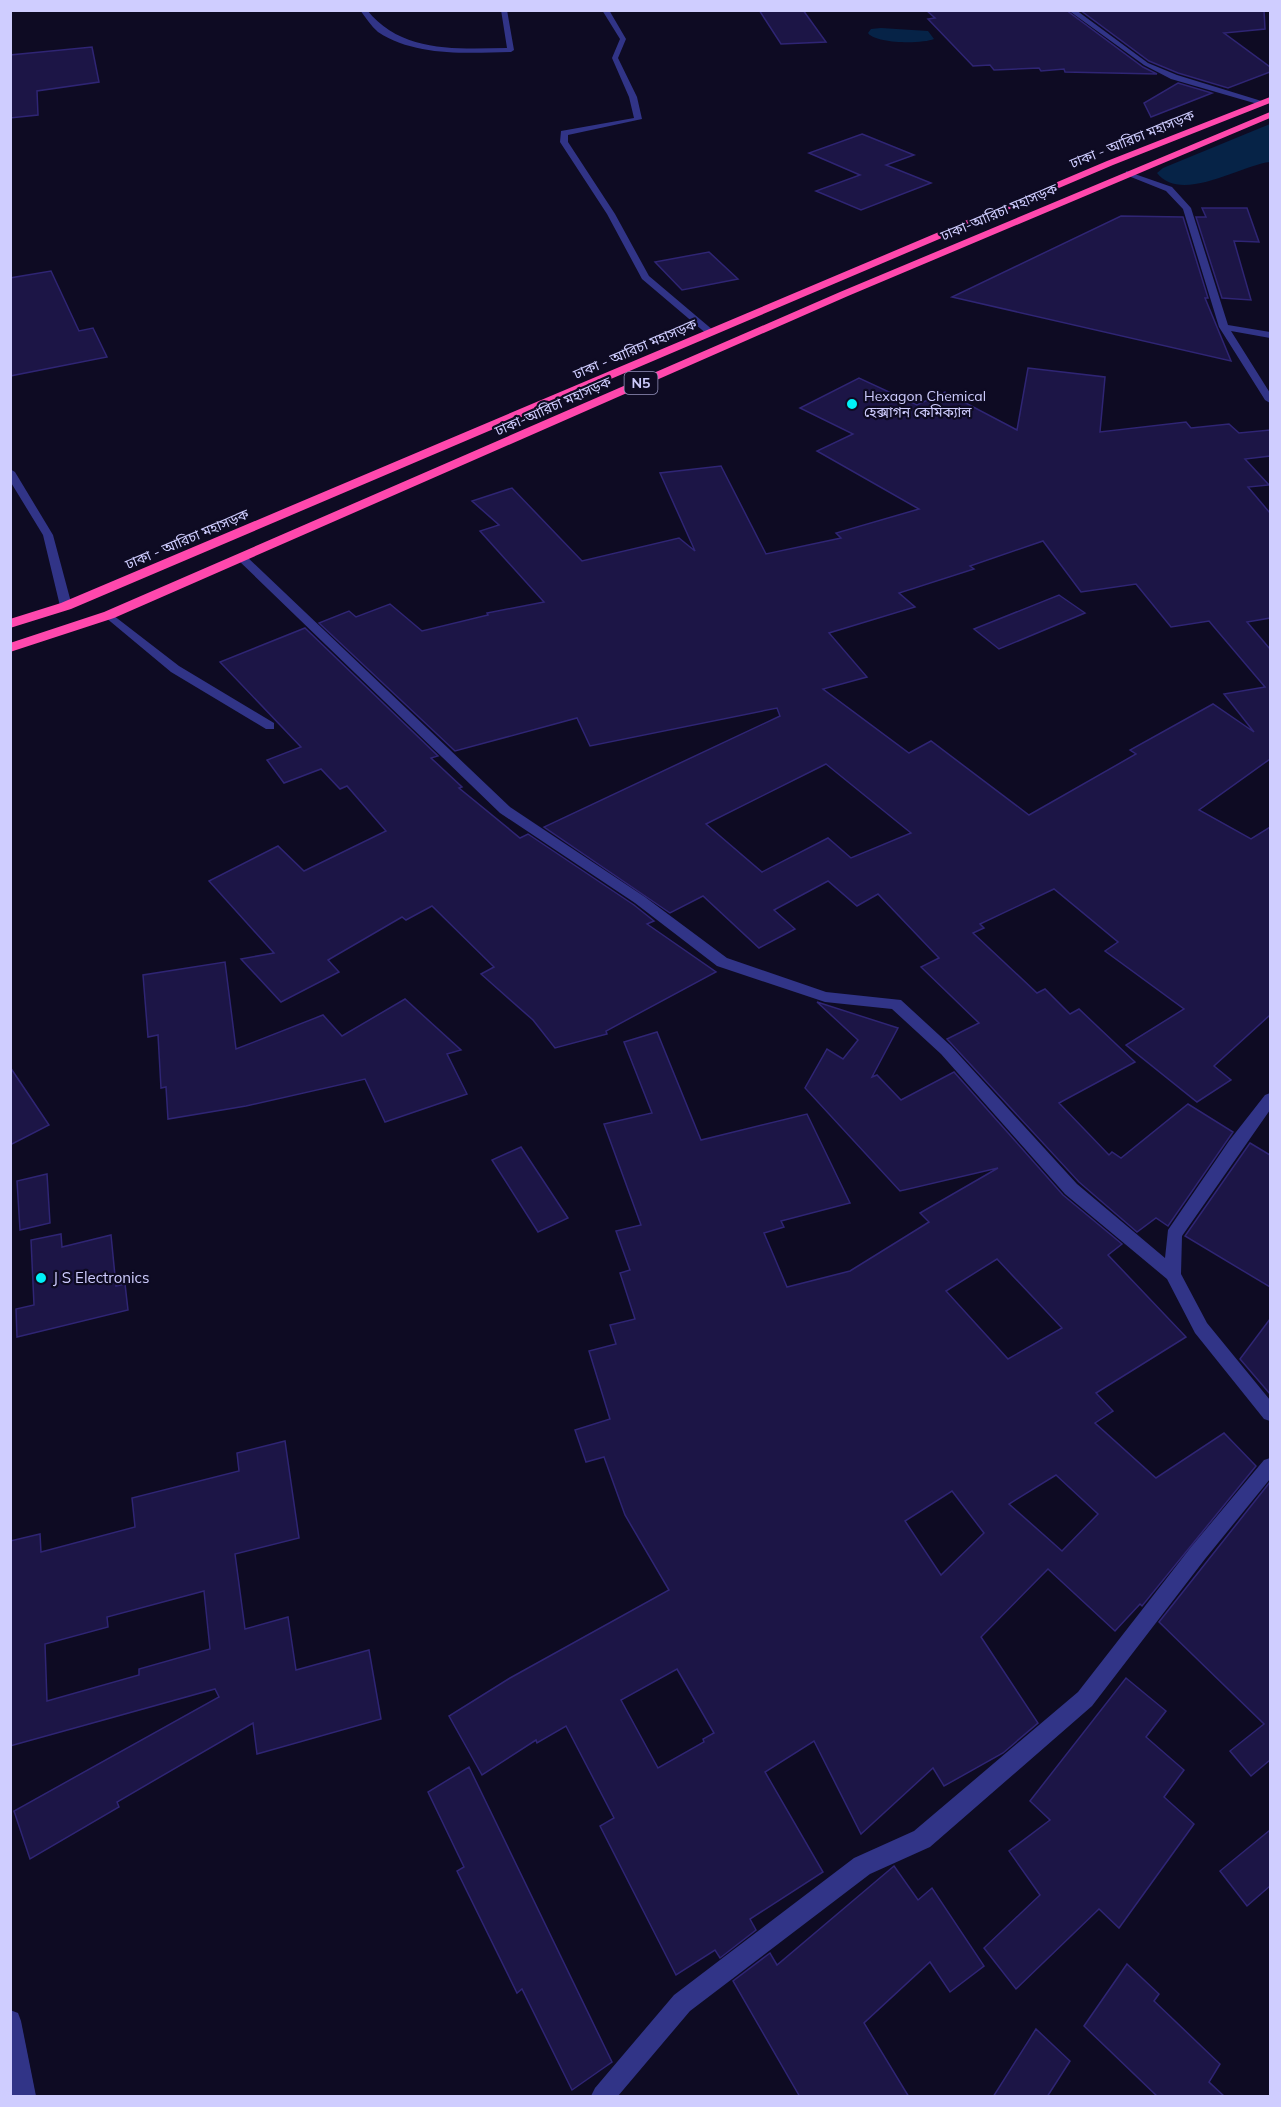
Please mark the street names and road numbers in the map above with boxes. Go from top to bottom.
street label: ঢাকা - আরিচা মহাসড়ক [1066,106,1198,173]
street label: ঢাকা-আরিচা মহাসড়ক [937,179,1061,245]
street label: ঢাকা - আরিচা মহাসড়ক [570,315,700,384]
street label: ঢাকা-আরিচা মহাসড়ক [491,372,615,440]
road number: N5 [624,372,658,394]
street label: ঢাকা - আরিচা মহাসড়ক [122,505,252,574]

